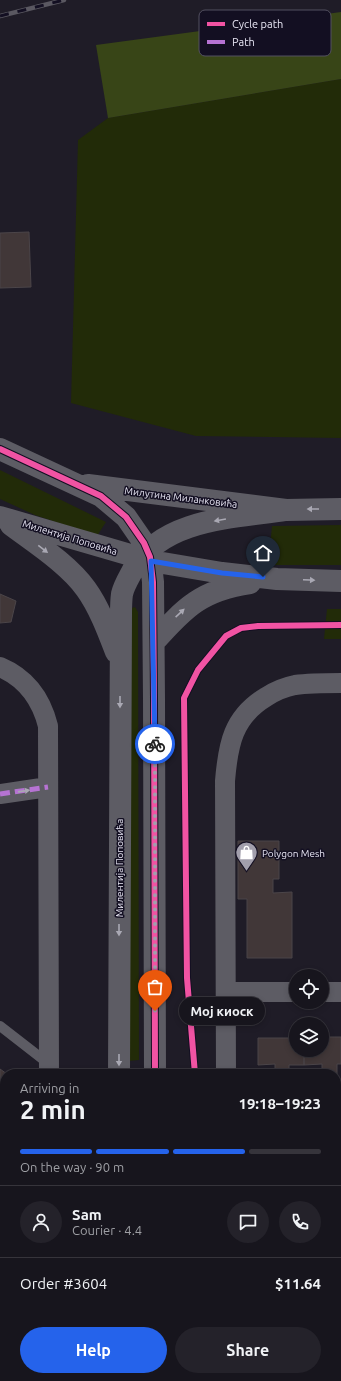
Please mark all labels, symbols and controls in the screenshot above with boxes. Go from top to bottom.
legend [199,10,331,56]
text: Cycle path [232,18,283,30]
text: Path [232,36,255,48]
street label: Милутина Миланковића [124,485,238,510]
one-way arrow [306,506,319,512]
one-way arrow [214,517,226,523]
street label: Милентија Поповића [21,518,119,557]
pin [246,536,280,577]
icon: home [252,542,274,564]
one-way arrow [37,545,48,553]
one-way arrow [303,576,315,583]
one-way arrow [175,609,186,618]
one-way arrow [117,696,123,709]
courier [135,724,175,764]
icon: bike [144,733,166,755]
one-way arrow [18,788,30,794]
street label: Милентија Поповића [114,819,125,917]
shop icon: Polygon Mesh [234,840,260,873]
place label: Polygon Mesh [262,848,325,859]
one-way arrow [116,924,122,937]
map controls [289,969,329,1057]
button: locate [289,969,329,1009]
pin [138,970,172,1011]
icon: bag [144,976,166,998]
callout: Мој киоск [179,997,265,1025]
text: Мој киоск [190,1004,254,1018]
button: layers [289,1017,329,1057]
one-way arrow [116,1054,122,1067]
text: Arriving in [20,1081,79,1095]
text: 2 min [20,1095,86,1124]
text: 19:18–19:23 [238,1095,321,1112]
text: On the way · 90 m [20,1160,124,1174]
button: person [20,1201,62,1243]
button: chat [227,1201,269,1243]
button: phone [279,1201,321,1243]
text: Sam [72,1206,102,1223]
text: Courier · 4.4 [72,1223,142,1237]
text: Order #3604 [20,1275,107,1292]
text: $11.64 [275,1275,321,1292]
button: Help [20,1327,167,1373]
button: Share [175,1327,321,1373]

